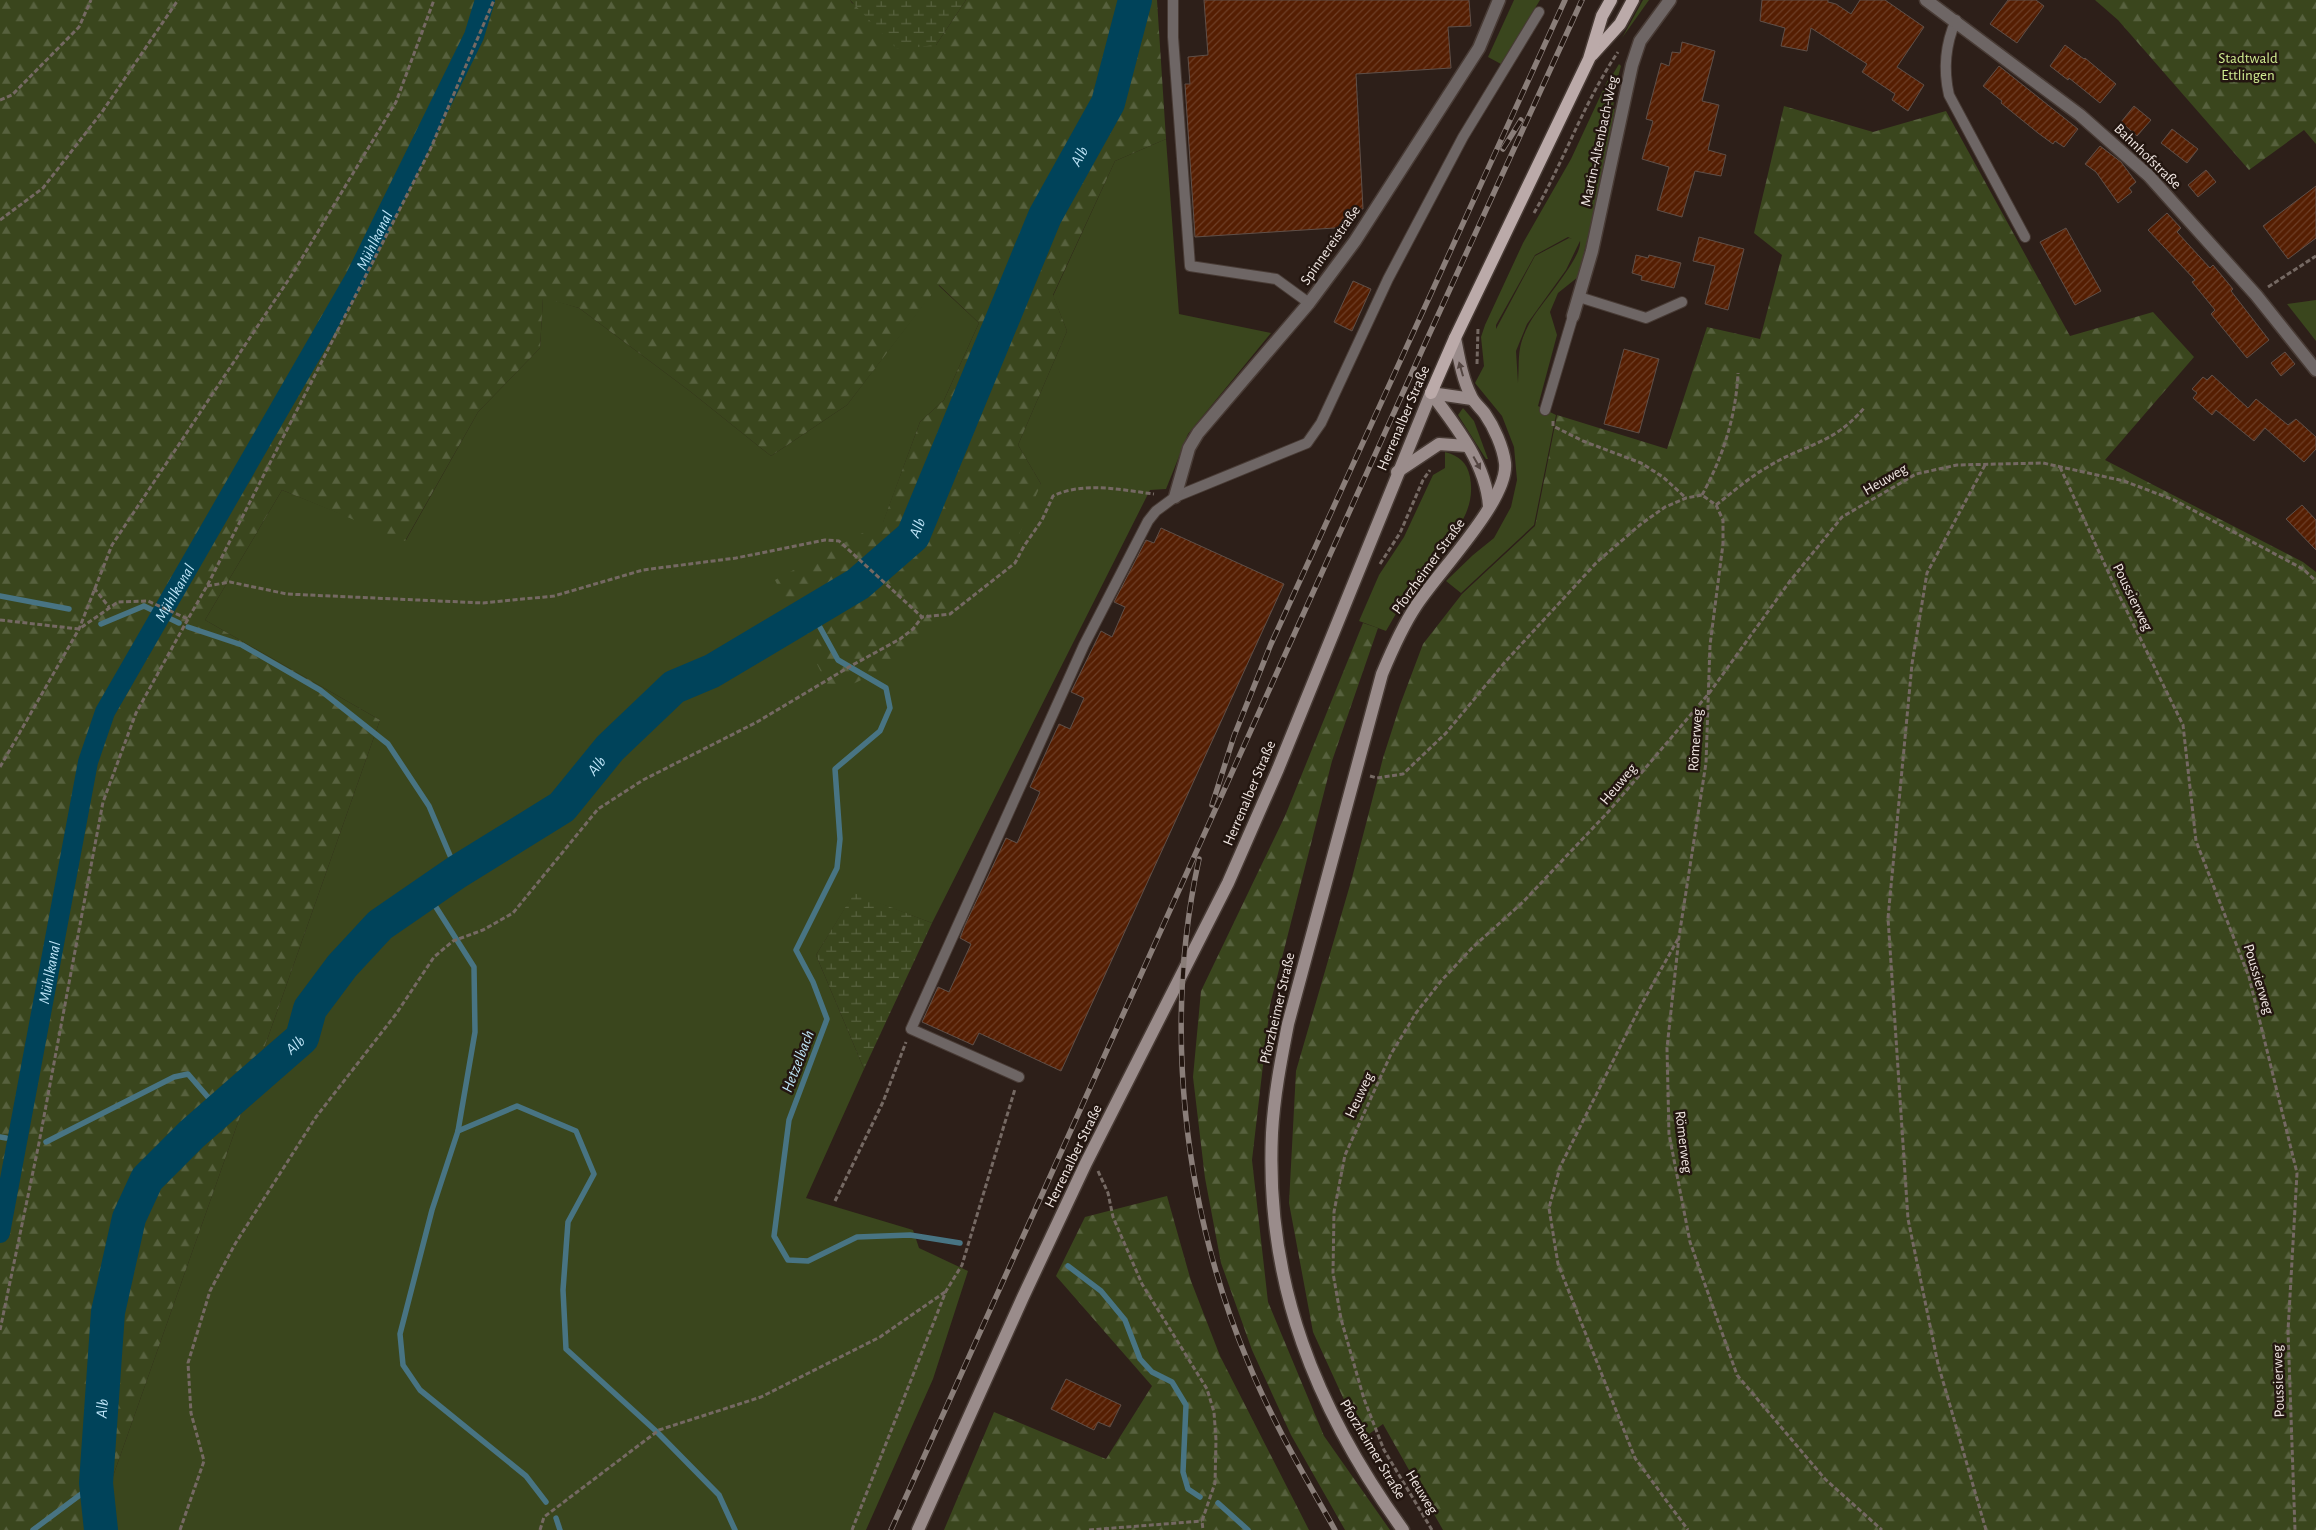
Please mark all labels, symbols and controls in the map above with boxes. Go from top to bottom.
park label: Stadtwald Ettlingen [2218,51,2278,83]
street label: Martin-Altenbach-Weg [1578,74,1621,208]
street label: Bahnhofstraße [2111,121,2184,192]
water label: Alb [1067,144,1091,169]
street label: Spinnereistraße [1298,203,1363,288]
water label: Mühlkanal [353,209,396,273]
one-way arrow [1457,361,1465,376]
street label: Herrenalber Straße [1375,363,1432,473]
one-way arrow [1473,456,1481,470]
street label: Heuweg [1861,461,1911,498]
water label: Alb [906,516,929,541]
street label: Pforzheimer Straße [1389,516,1468,617]
water label: Mühlkanal [152,561,198,624]
street label: Poussierweg [2110,561,2156,634]
street label: Römerweg [1686,707,1705,772]
street label: Herrenalber Straße [1221,738,1278,848]
water label: Alb [584,753,609,779]
street label: Heuweg [1597,760,1640,808]
water label: Mühlkanal [36,940,63,1005]
street label: Poussierweg [2241,942,2277,1017]
street label: Pforzheimer Straße [1257,951,1298,1065]
water label: Hetzelbach [779,1028,817,1095]
water label: Alb [282,1033,308,1058]
street label: Heuweg [1342,1070,1377,1120]
street label: Herrenalber Straße [1042,1102,1105,1210]
street label: Römerweg [1672,1110,1695,1175]
street label: Poussierweg [2270,1344,2287,1418]
street label: Pforzheimer Straße [1337,1397,1408,1502]
water label: Alb [93,1398,111,1420]
street label: Heuweg [1403,1468,1441,1517]

